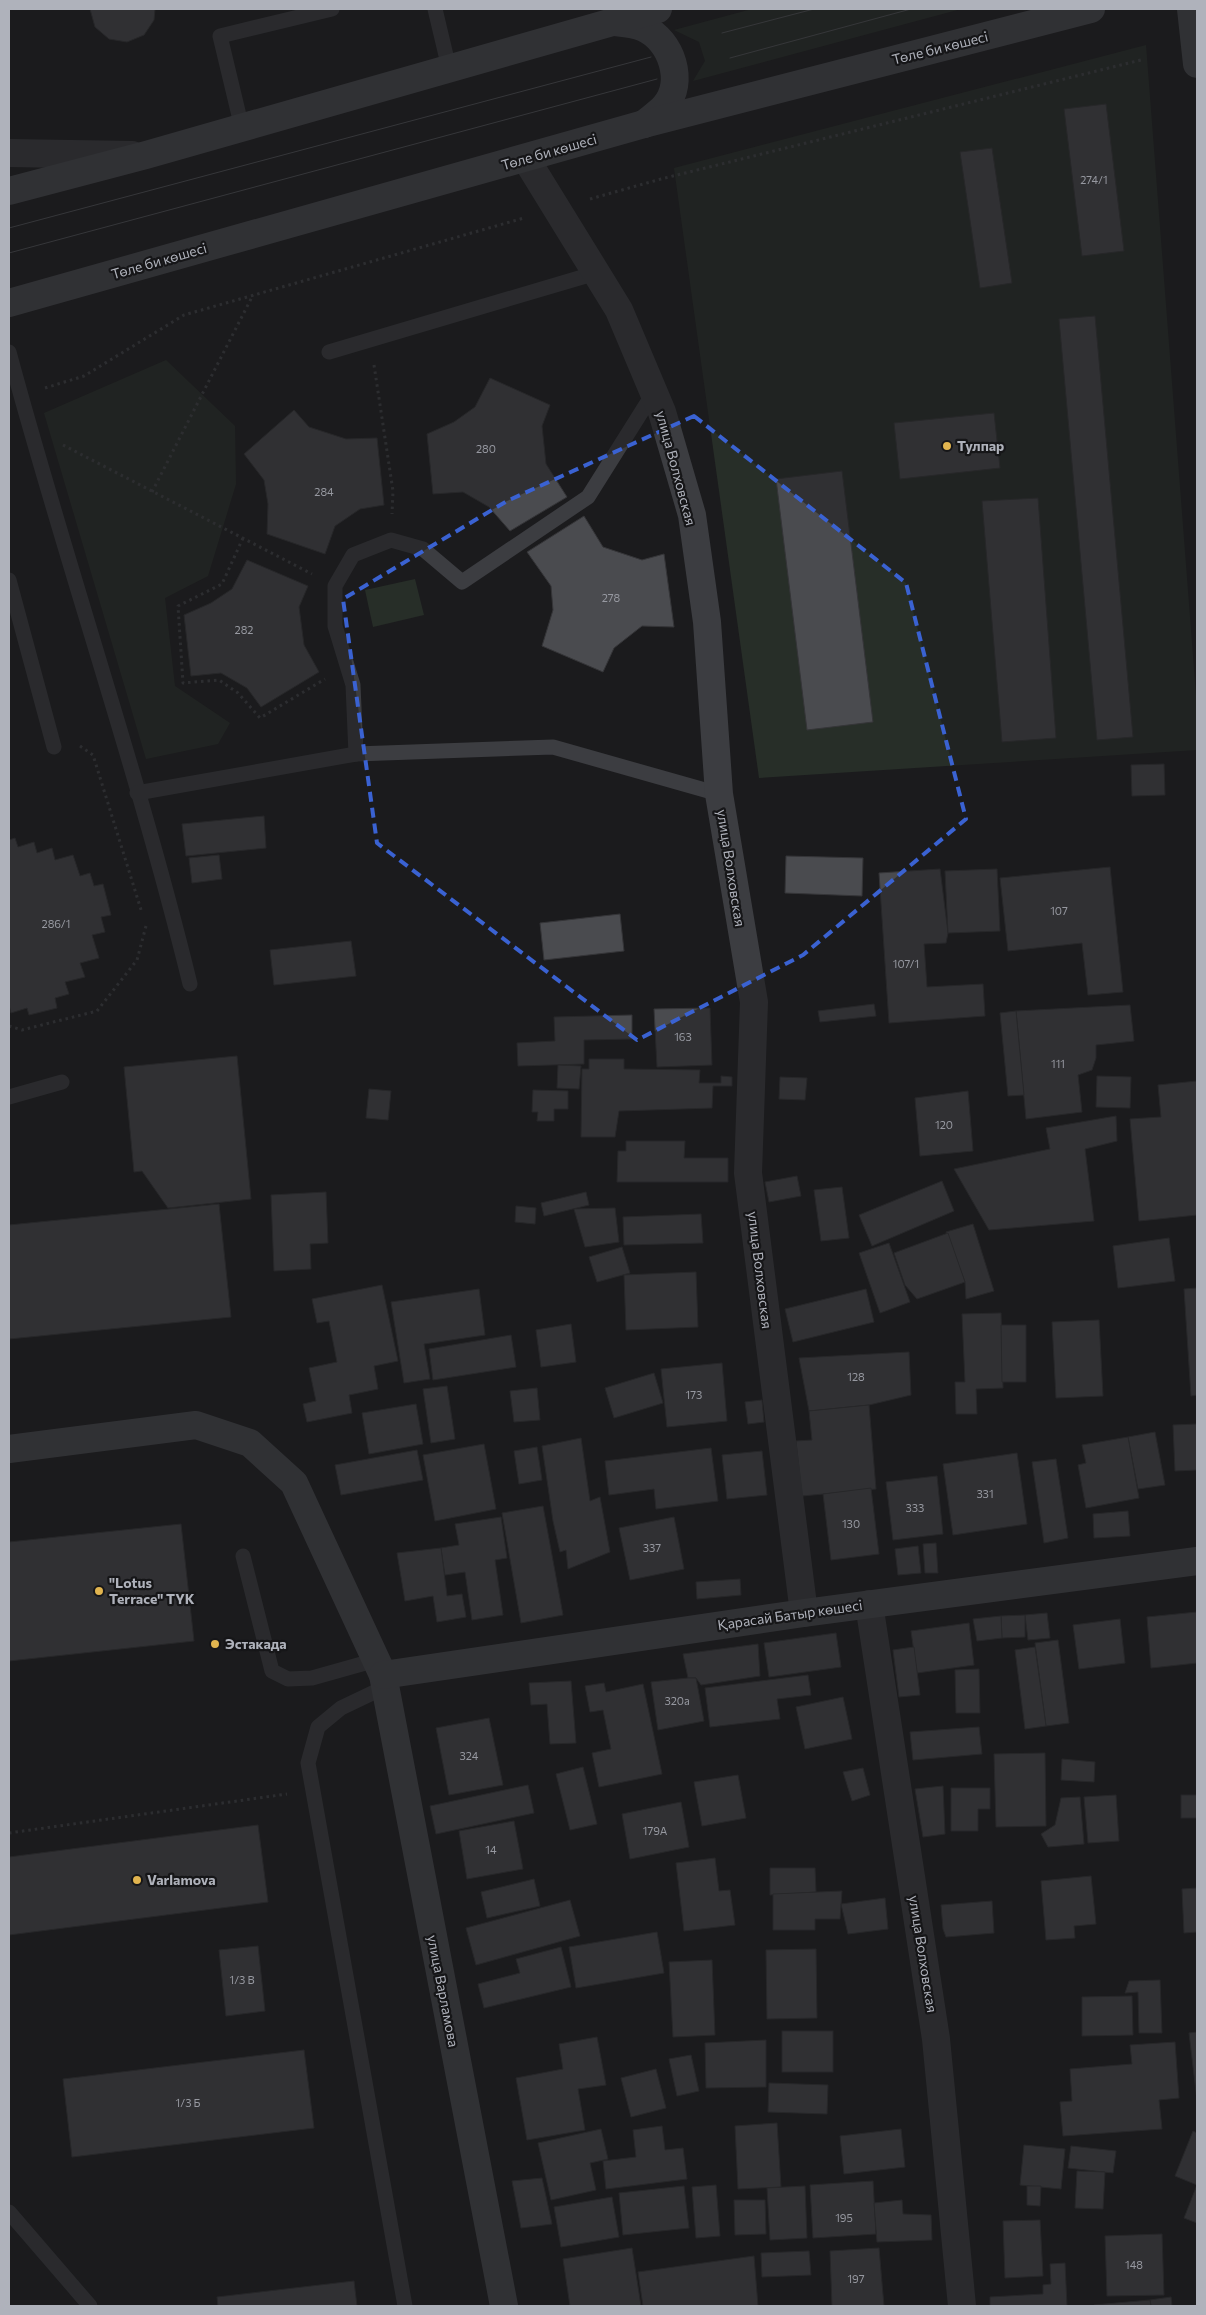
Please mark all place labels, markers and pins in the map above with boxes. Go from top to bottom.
place label: Тулпар [957,437,1004,454]
marker: Тулпар [941,440,953,452]
place label: "Lotus Terrace" ТҮК [109,1574,195,1607]
marker: "Lotus Terrace" ТҮК [93,1585,105,1597]
place label: Эстакада [225,1635,287,1652]
marker: Эстакада [209,1638,221,1650]
place label: Varlamova [147,1871,216,1888]
marker: Varlamova [131,1874,143,1886]

